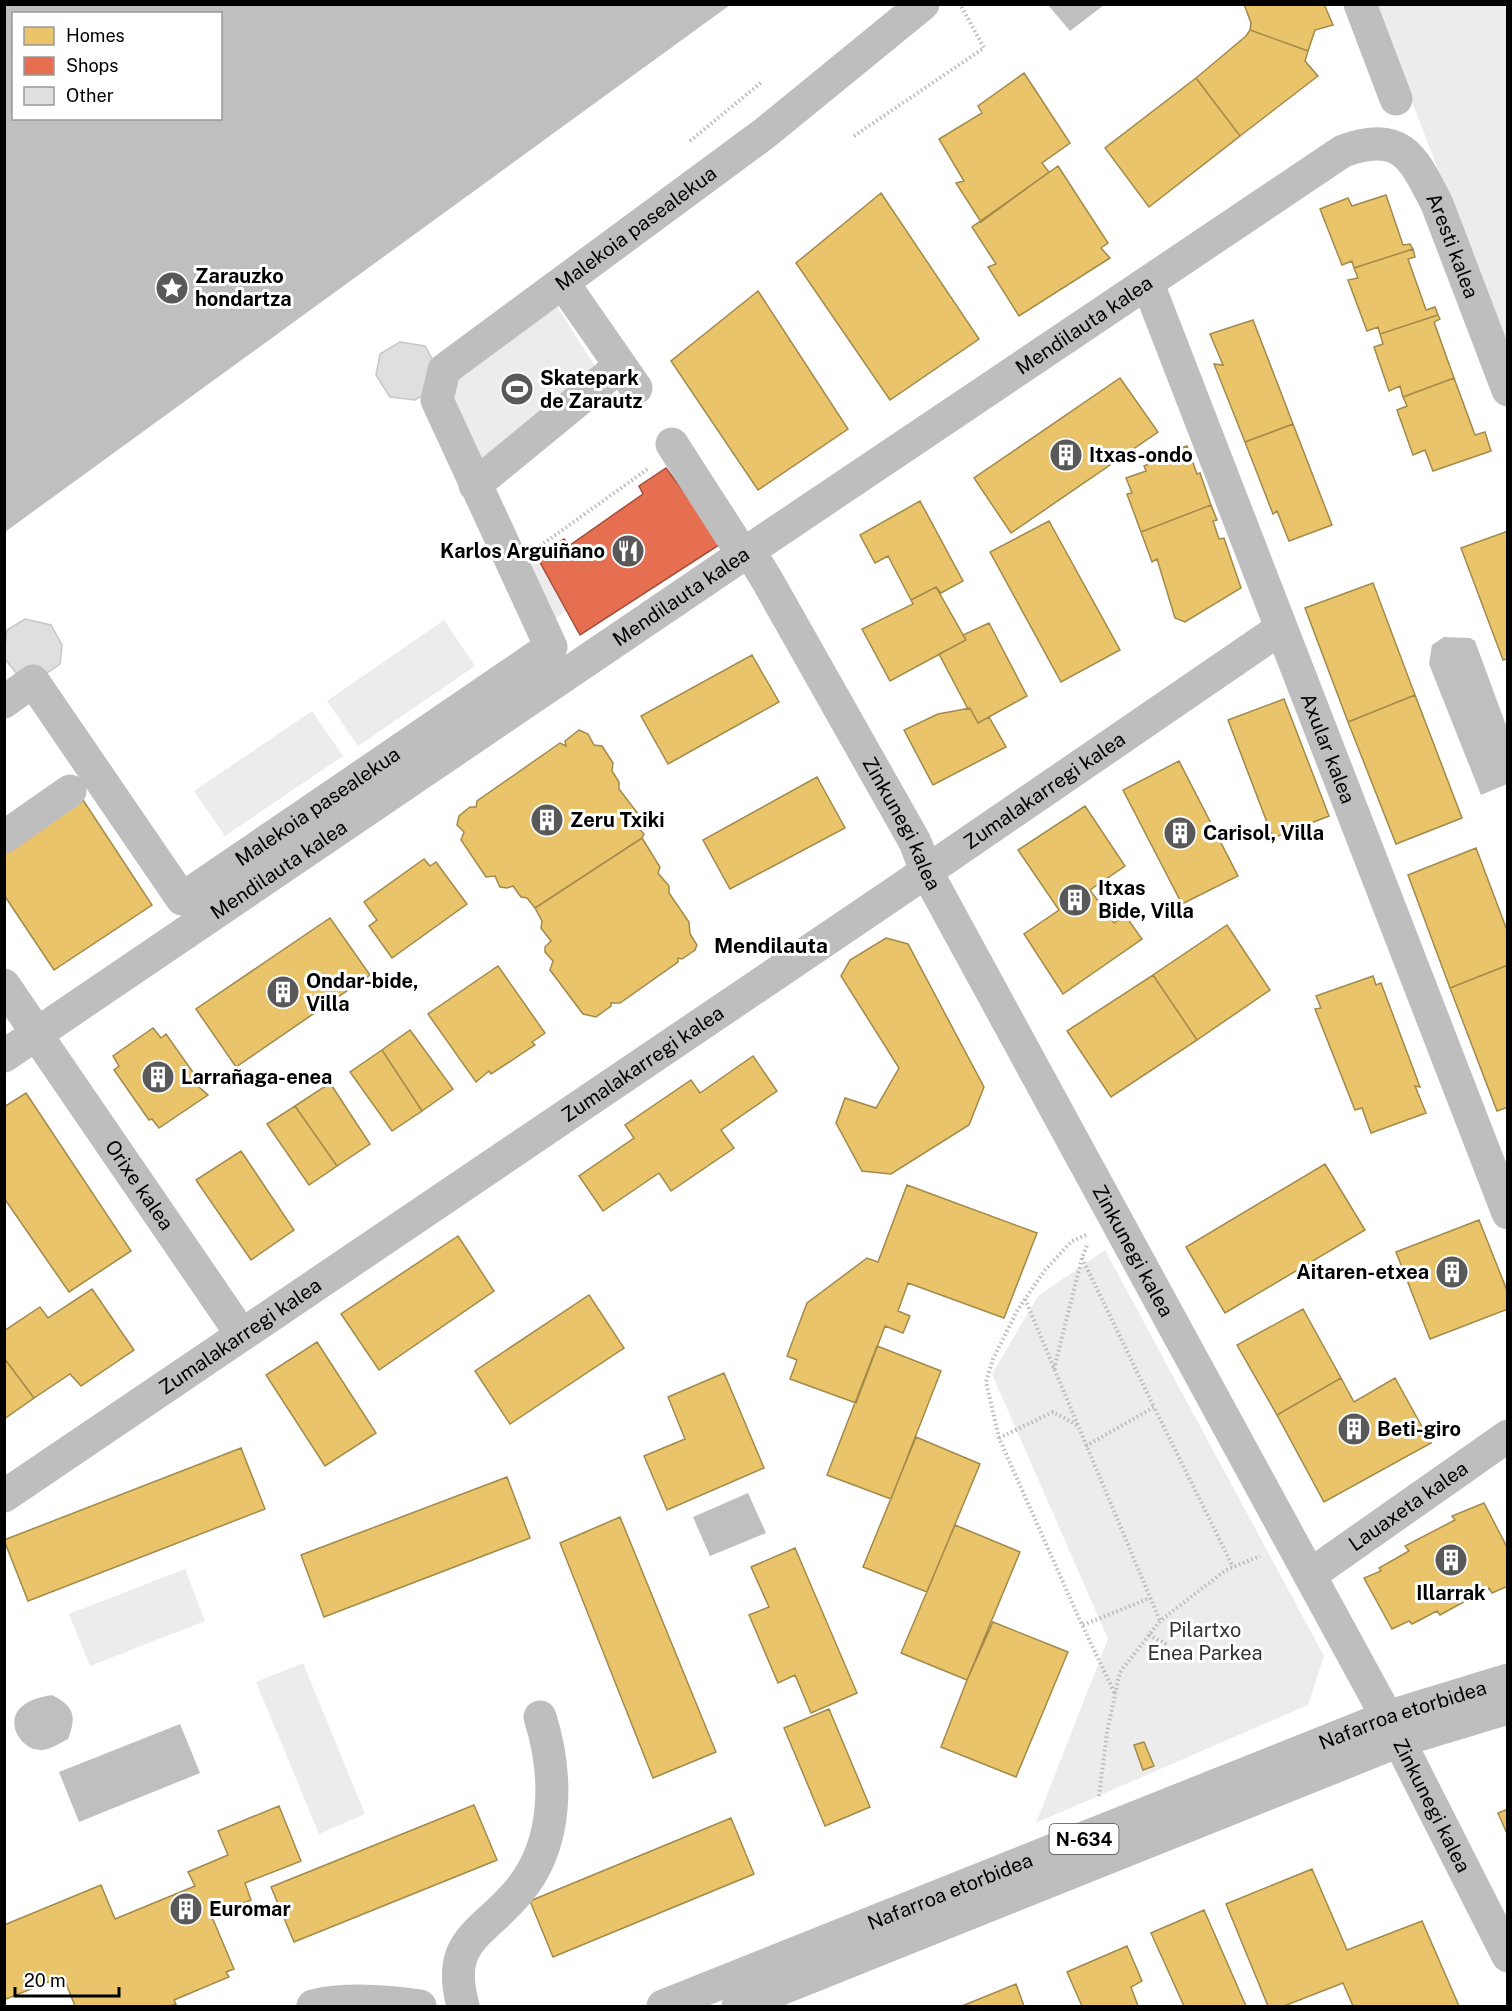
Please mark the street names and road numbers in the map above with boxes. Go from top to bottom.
street label: Malekoia pasealekua [551,161,721,296]
street label: Aresti kalea [1421,189,1484,302]
street label: Mendilauta kalea [1011,271,1157,380]
street label: Mendilauta kalea [608,542,754,651]
street label: Axular kalea [1296,690,1360,807]
street label: Zumalakarregi kalea [959,727,1130,854]
street label: Malekoia pasealekua [231,742,405,871]
street label: Zinkunegi kalea [857,753,946,894]
street label: Mendilauta kalea [206,815,352,924]
street label: Zumalakarregi kalea [557,1000,728,1127]
street label: Orixe kalea [100,1135,179,1235]
street label: Zinkunegi kalea [1087,1181,1179,1321]
street label: Zumalakarregi kalea [154,1273,326,1400]
street label: Lauaxeta kalea [1344,1456,1472,1556]
street label: Nafarroa etorbidea [1315,1675,1489,1755]
street label: Zinkunegi kalea [1388,1735,1476,1876]
road number: N-634 [1050,1824,1118,1854]
street label: Nafarroa etorbidea [864,1848,1036,1935]

